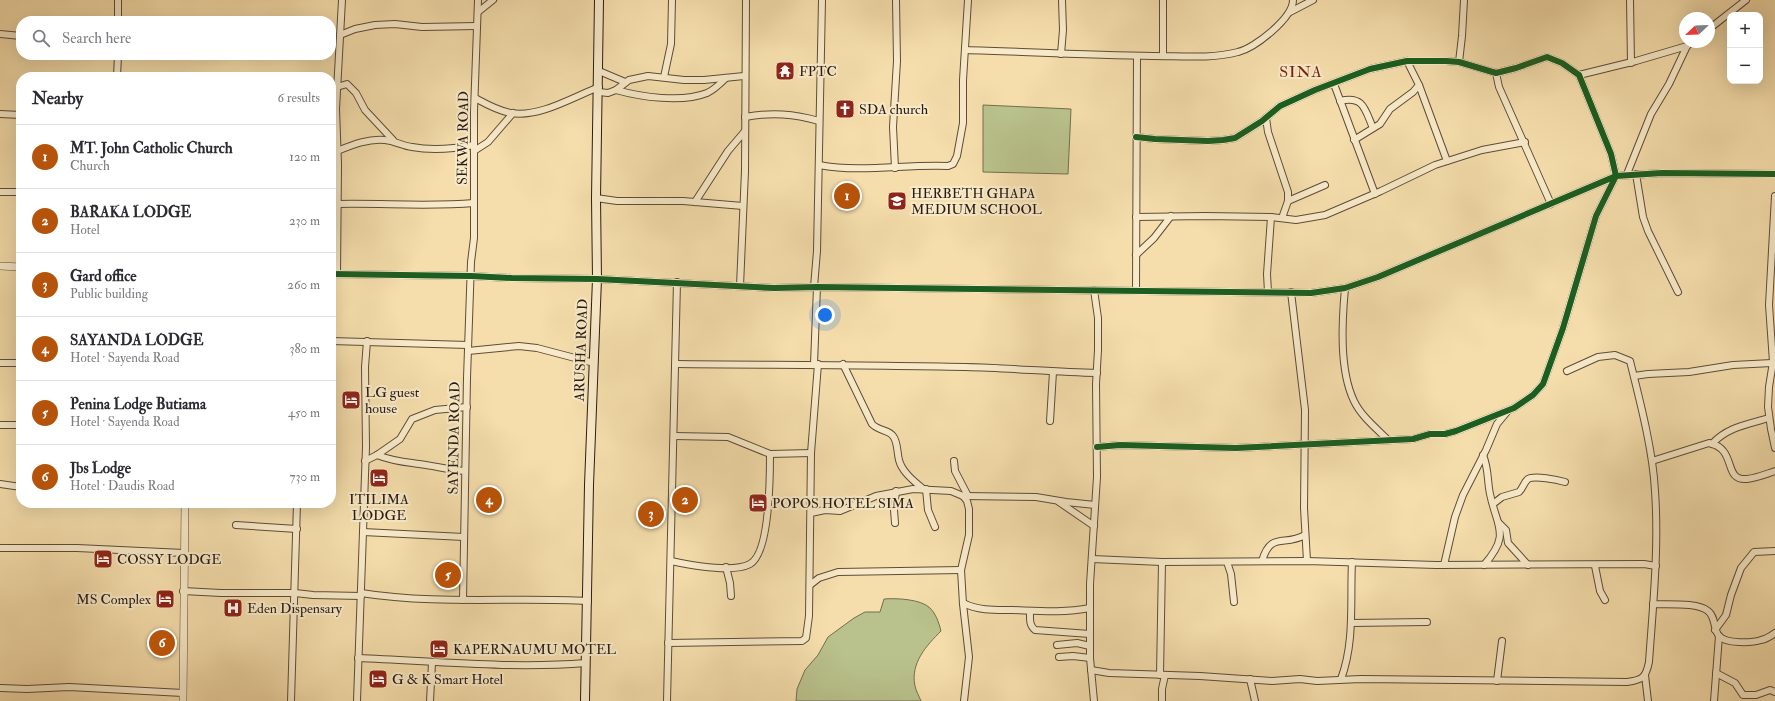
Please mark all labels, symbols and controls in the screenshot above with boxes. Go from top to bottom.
north arrow [1679,12,1715,48]
map controls [1727,12,1763,84]
button: + [1727,12,1763,48]
search box [16,16,336,60]
icon: search [30,27,52,49]
text: Search here [62,29,131,48]
button: − [1727,48,1763,84]
temple icon: FPTC [774,60,796,82]
district label: SINA [1279,62,1323,82]
place label: FPTC [799,63,837,80]
text: Nearby [32,88,83,109]
text: 6 results [277,90,320,106]
street label: SEKWA ROAD [454,91,472,185]
church icon: SDA church [834,98,856,120]
place label: SDA church [859,101,929,118]
text: MT. John Catholic Church [70,139,233,158]
text: 1 [43,149,47,165]
text: 120 m [289,149,320,165]
text: Church [70,158,110,174]
pin: 1 [834,181,860,211]
place label: HERBETH GHAPA MEDIUM SCHOOL [911,185,1042,218]
school or university icon: HERBETH GHAPA MEDIUM SCHOOL [886,190,908,212]
text: BARAKA LODGE [70,203,191,222]
text: 2 [42,213,48,229]
text: 230 m [289,213,320,229]
text: Hotel [70,222,100,238]
text: Gard office [70,267,136,286]
text: 3 [43,277,48,293]
text: 260 m [287,277,320,293]
text: Public building [70,286,148,302]
street label: ARUSHA ROAD [571,298,591,403]
your location [815,305,835,325]
text: SAYANDA LODGE [70,331,203,350]
text: 4 [41,341,49,357]
text: 380 m [289,341,320,357]
text: Hotel · Sayenda Road [70,350,180,366]
street label: SAYENDA ROAD [445,381,463,495]
place label: LG guest house [365,384,420,417]
hotel icon: LG guest house [340,389,362,411]
text: Penina Lodge Butiama [70,395,206,414]
text: 5 [42,405,48,421]
text: 450 m [288,405,320,421]
text: Hotel · Sayenda Road [70,414,180,430]
text: Jbs Lodge [70,459,131,478]
hotel icon: ITILIMA LODGE [368,467,390,489]
text: 6 [42,469,48,485]
text: 730 m [290,469,320,485]
text: Hotel · Daudis Road [70,478,175,494]
pin: 4 [476,485,502,515]
pin: 2 [672,485,698,515]
place label: ITILIMA LODGE [349,491,409,524]
hotel icon: POPOS HOTEL SIMA [747,492,769,514]
place label: POPOS HOTEL SIMA [772,495,914,512]
pin: 3 [638,499,664,529]
hotel icon: COSSY LODGE [92,548,114,570]
place label: COSSY LODGE [117,551,221,568]
pin: 5 [435,560,461,590]
hotel icon: MS Complex [154,588,176,610]
place label: MS Complex [76,591,152,609]
hospital icon: Eden Dispensary [222,597,244,619]
place label: Eden Dispensary [247,600,343,618]
pin: 6 [149,628,175,658]
hotel icon: KAPERNAUMU MOTEL [428,638,450,660]
place label: KAPERNAUMU MOTEL [453,641,616,658]
hotel icon: G & K Smart Hotel [367,668,389,690]
place label: G & K Smart Hotel [392,671,504,688]

